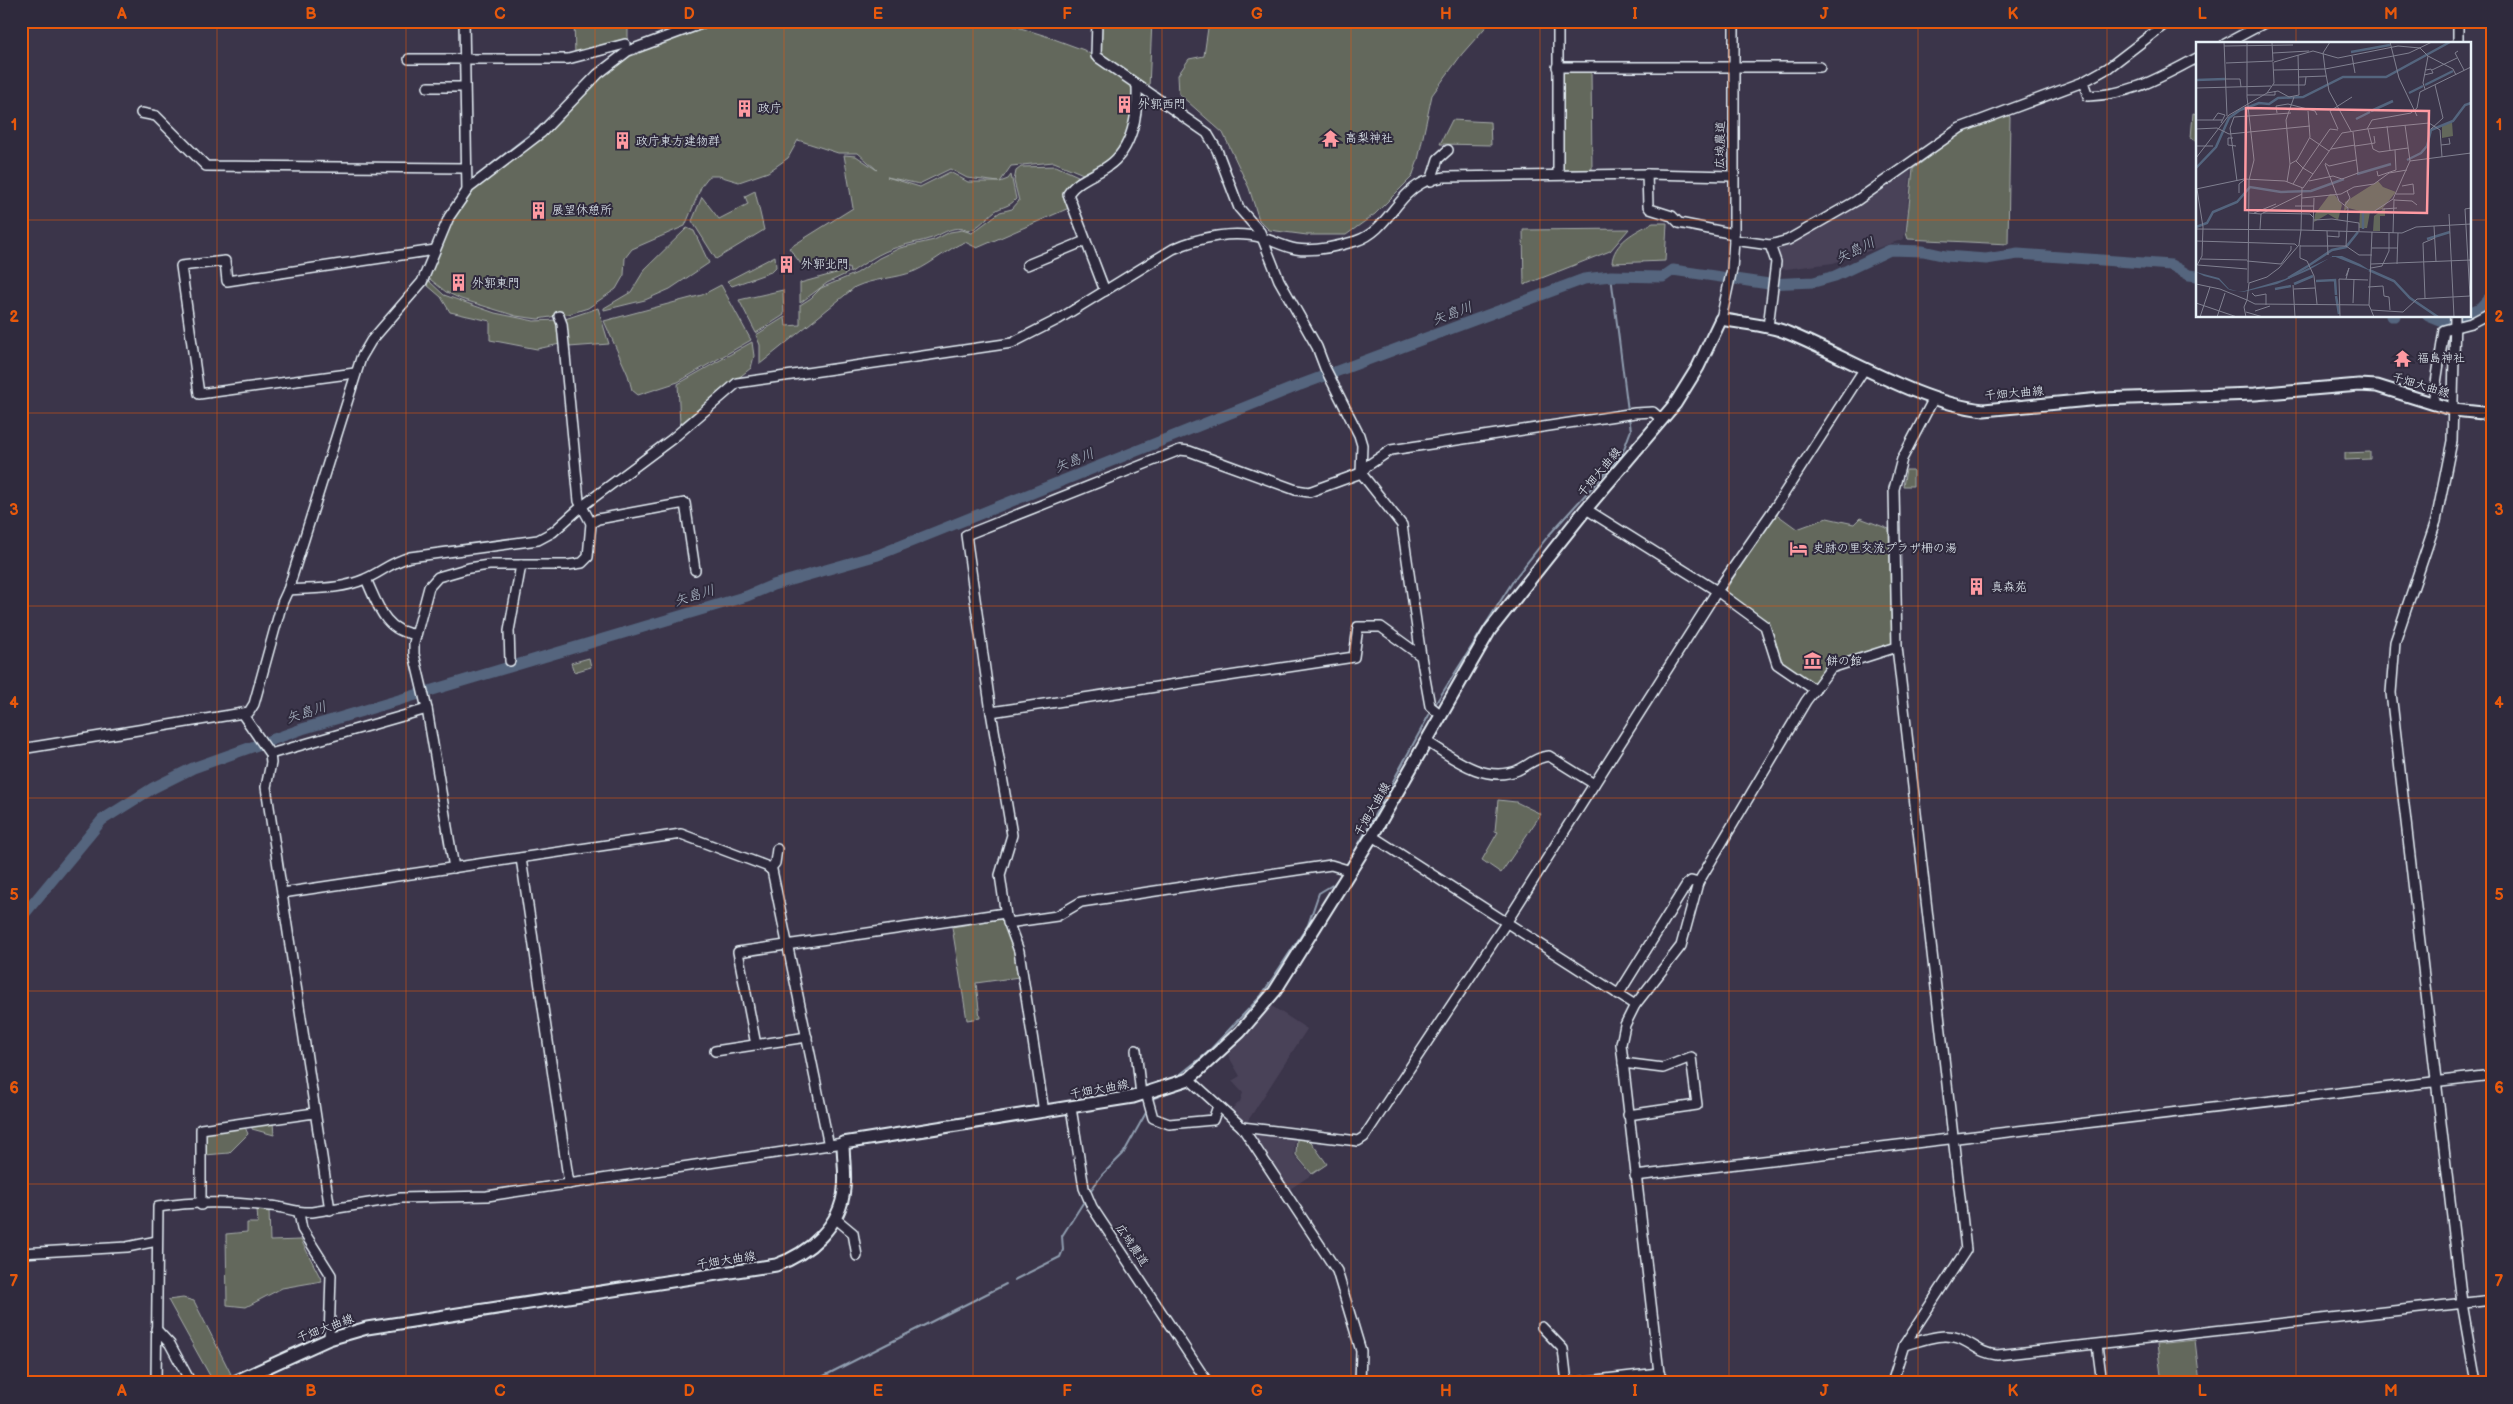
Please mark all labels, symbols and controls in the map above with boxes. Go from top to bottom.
text: A [116,5,127,24]
text: B [305,5,317,24]
text: C [494,5,506,24]
text: D [683,5,695,24]
text: E [873,5,883,24]
text: F [1062,5,1072,24]
text: G [1251,5,1263,24]
text: H [1440,5,1452,24]
text: I [1632,5,1638,24]
text: J [1820,5,1829,24]
text: K [2008,5,2019,24]
text: L [2197,5,2207,24]
text: M [2384,5,2398,24]
inset map [2196,42,2470,318]
building icon: 外郭西門 [1114,94,1134,114]
place label: 外郭西門 [1138,97,1186,112]
building icon: 政庁 [734,98,754,118]
place label: 政庁 [758,101,782,116]
text: 1 [11,116,17,135]
text: 1 [2496,116,2502,135]
street label: 広域農道 [1713,121,1728,169]
temple icon: 高梨神社 [1321,128,1341,148]
building icon: 政庁東方建物群 [612,131,632,151]
place label: 高梨神社 [1345,131,1393,146]
place label: 政庁東方建物群 [636,134,720,149]
building icon: 展望休憩所 [528,200,548,220]
place label: 展望休憩所 [552,203,612,218]
water label: 矢島川 [1833,234,1878,267]
building icon: 外郭北門 [777,254,797,274]
place label: 外郭北門 [801,257,849,272]
building icon: 外郭東門 [448,273,468,293]
place label: 外郭東門 [472,276,520,291]
water label: 矢島川 [1430,298,1475,329]
text: 2 [9,308,19,327]
text: 2 [2494,308,2504,327]
temple icon: 福島神社 [2393,348,2413,368]
place label: 福島神社 [2417,351,2465,366]
street label: 千畑大曲線 [2390,370,2452,401]
street label: 千畑大曲線 [1983,383,2045,404]
water label: 矢島川 [1052,445,1097,476]
street label: 千畑大曲線 [1574,445,1624,500]
text: 3 [9,501,19,520]
text: 3 [2494,501,2504,520]
hotel icon: 史跡の里交流プラザ柵の湯 [1789,538,1809,558]
place label: 史跡の里交流プラザ柵の湯 [1813,541,1957,556]
building icon: 真森苑 [1967,577,1987,597]
place label: 真森苑 [1991,580,2027,595]
water label: 矢島川 [672,581,717,610]
museum icon: 餅の館 [1802,651,1822,671]
place label: 餅の館 [1826,654,1862,669]
text: 4 [9,694,19,713]
text: 4 [2494,694,2504,713]
water label: 矢島川 [284,698,329,727]
street label: 千畑大曲線 [1351,780,1394,839]
text: 5 [9,886,19,905]
text: 5 [2494,886,2504,905]
street label: 千畑大曲線 [1068,1077,1130,1102]
text: 6 [9,1079,19,1098]
text: 6 [2494,1079,2504,1098]
street label: 広域農道 [1112,1221,1151,1269]
street label: 千畑大曲線 [695,1248,757,1273]
text: 7 [10,1272,19,1291]
text: 7 [2495,1272,2504,1291]
street label: 千畑大曲線 [294,1311,356,1346]
text: A [116,1382,127,1401]
text: B [305,1382,317,1401]
text: C [494,1382,506,1401]
text: D [683,1382,695,1401]
text: E [873,1382,883,1401]
text: F [1062,1382,1072,1401]
text: G [1251,1382,1263,1401]
text: H [1440,1382,1452,1401]
text: I [1632,1382,1638,1401]
text: J [1820,1382,1829,1401]
text: K [2008,1382,2019,1401]
text: L [2197,1382,2207,1401]
text: M [2384,1382,2398,1401]

